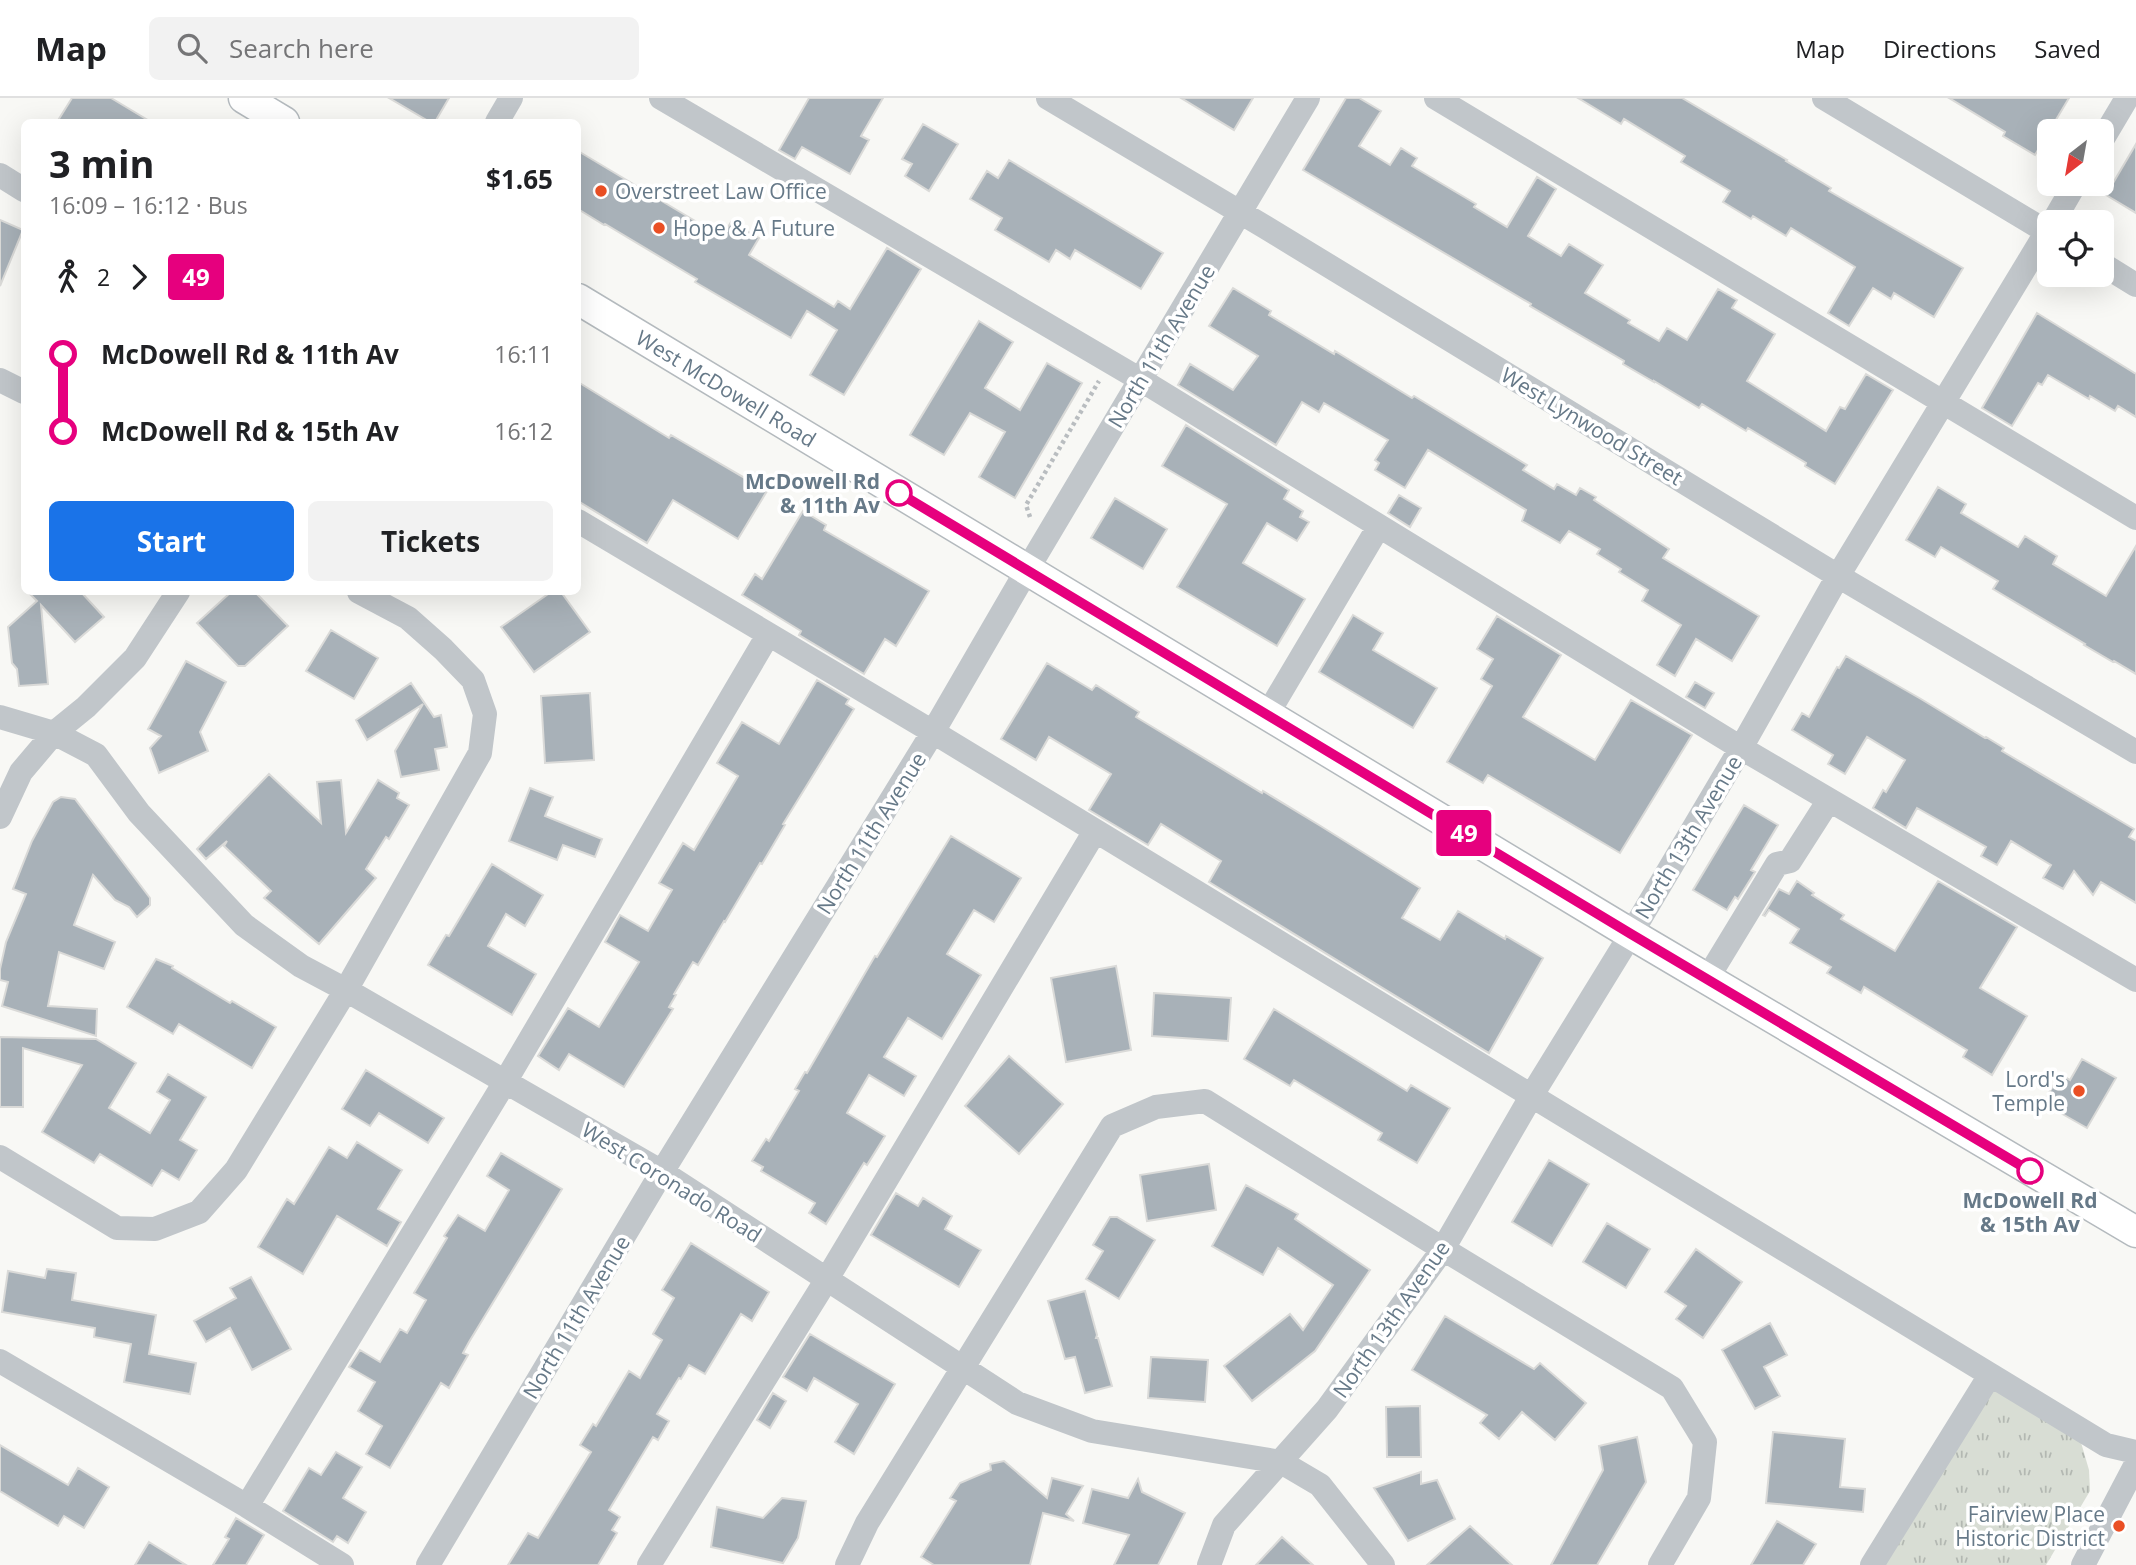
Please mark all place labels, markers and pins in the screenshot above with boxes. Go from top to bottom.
place label: Overstreet Law Office [615,177,827,205]
marker: Overstreet Law Office [593,183,609,199]
place label: Hope & A Future [673,214,835,242]
marker: Hope & A Future [651,220,667,236]
place label: McDowell Rd & 11th Av [745,467,880,519]
marker: McDowell Rd & 11th Av [886,480,912,506]
place label: Lord's Temple [1992,1065,2065,1117]
marker: Lord's Temple [2071,1083,2087,1099]
marker: McDowell Rd & 15th Av [2017,1158,2043,1184]
place label: McDowell Rd & 15th Av [1963,1186,2097,1238]
place label: Fairview Place Historic District [1955,1500,2105,1552]
marker: Fairview Place Historic District [2111,1518,2127,1534]

